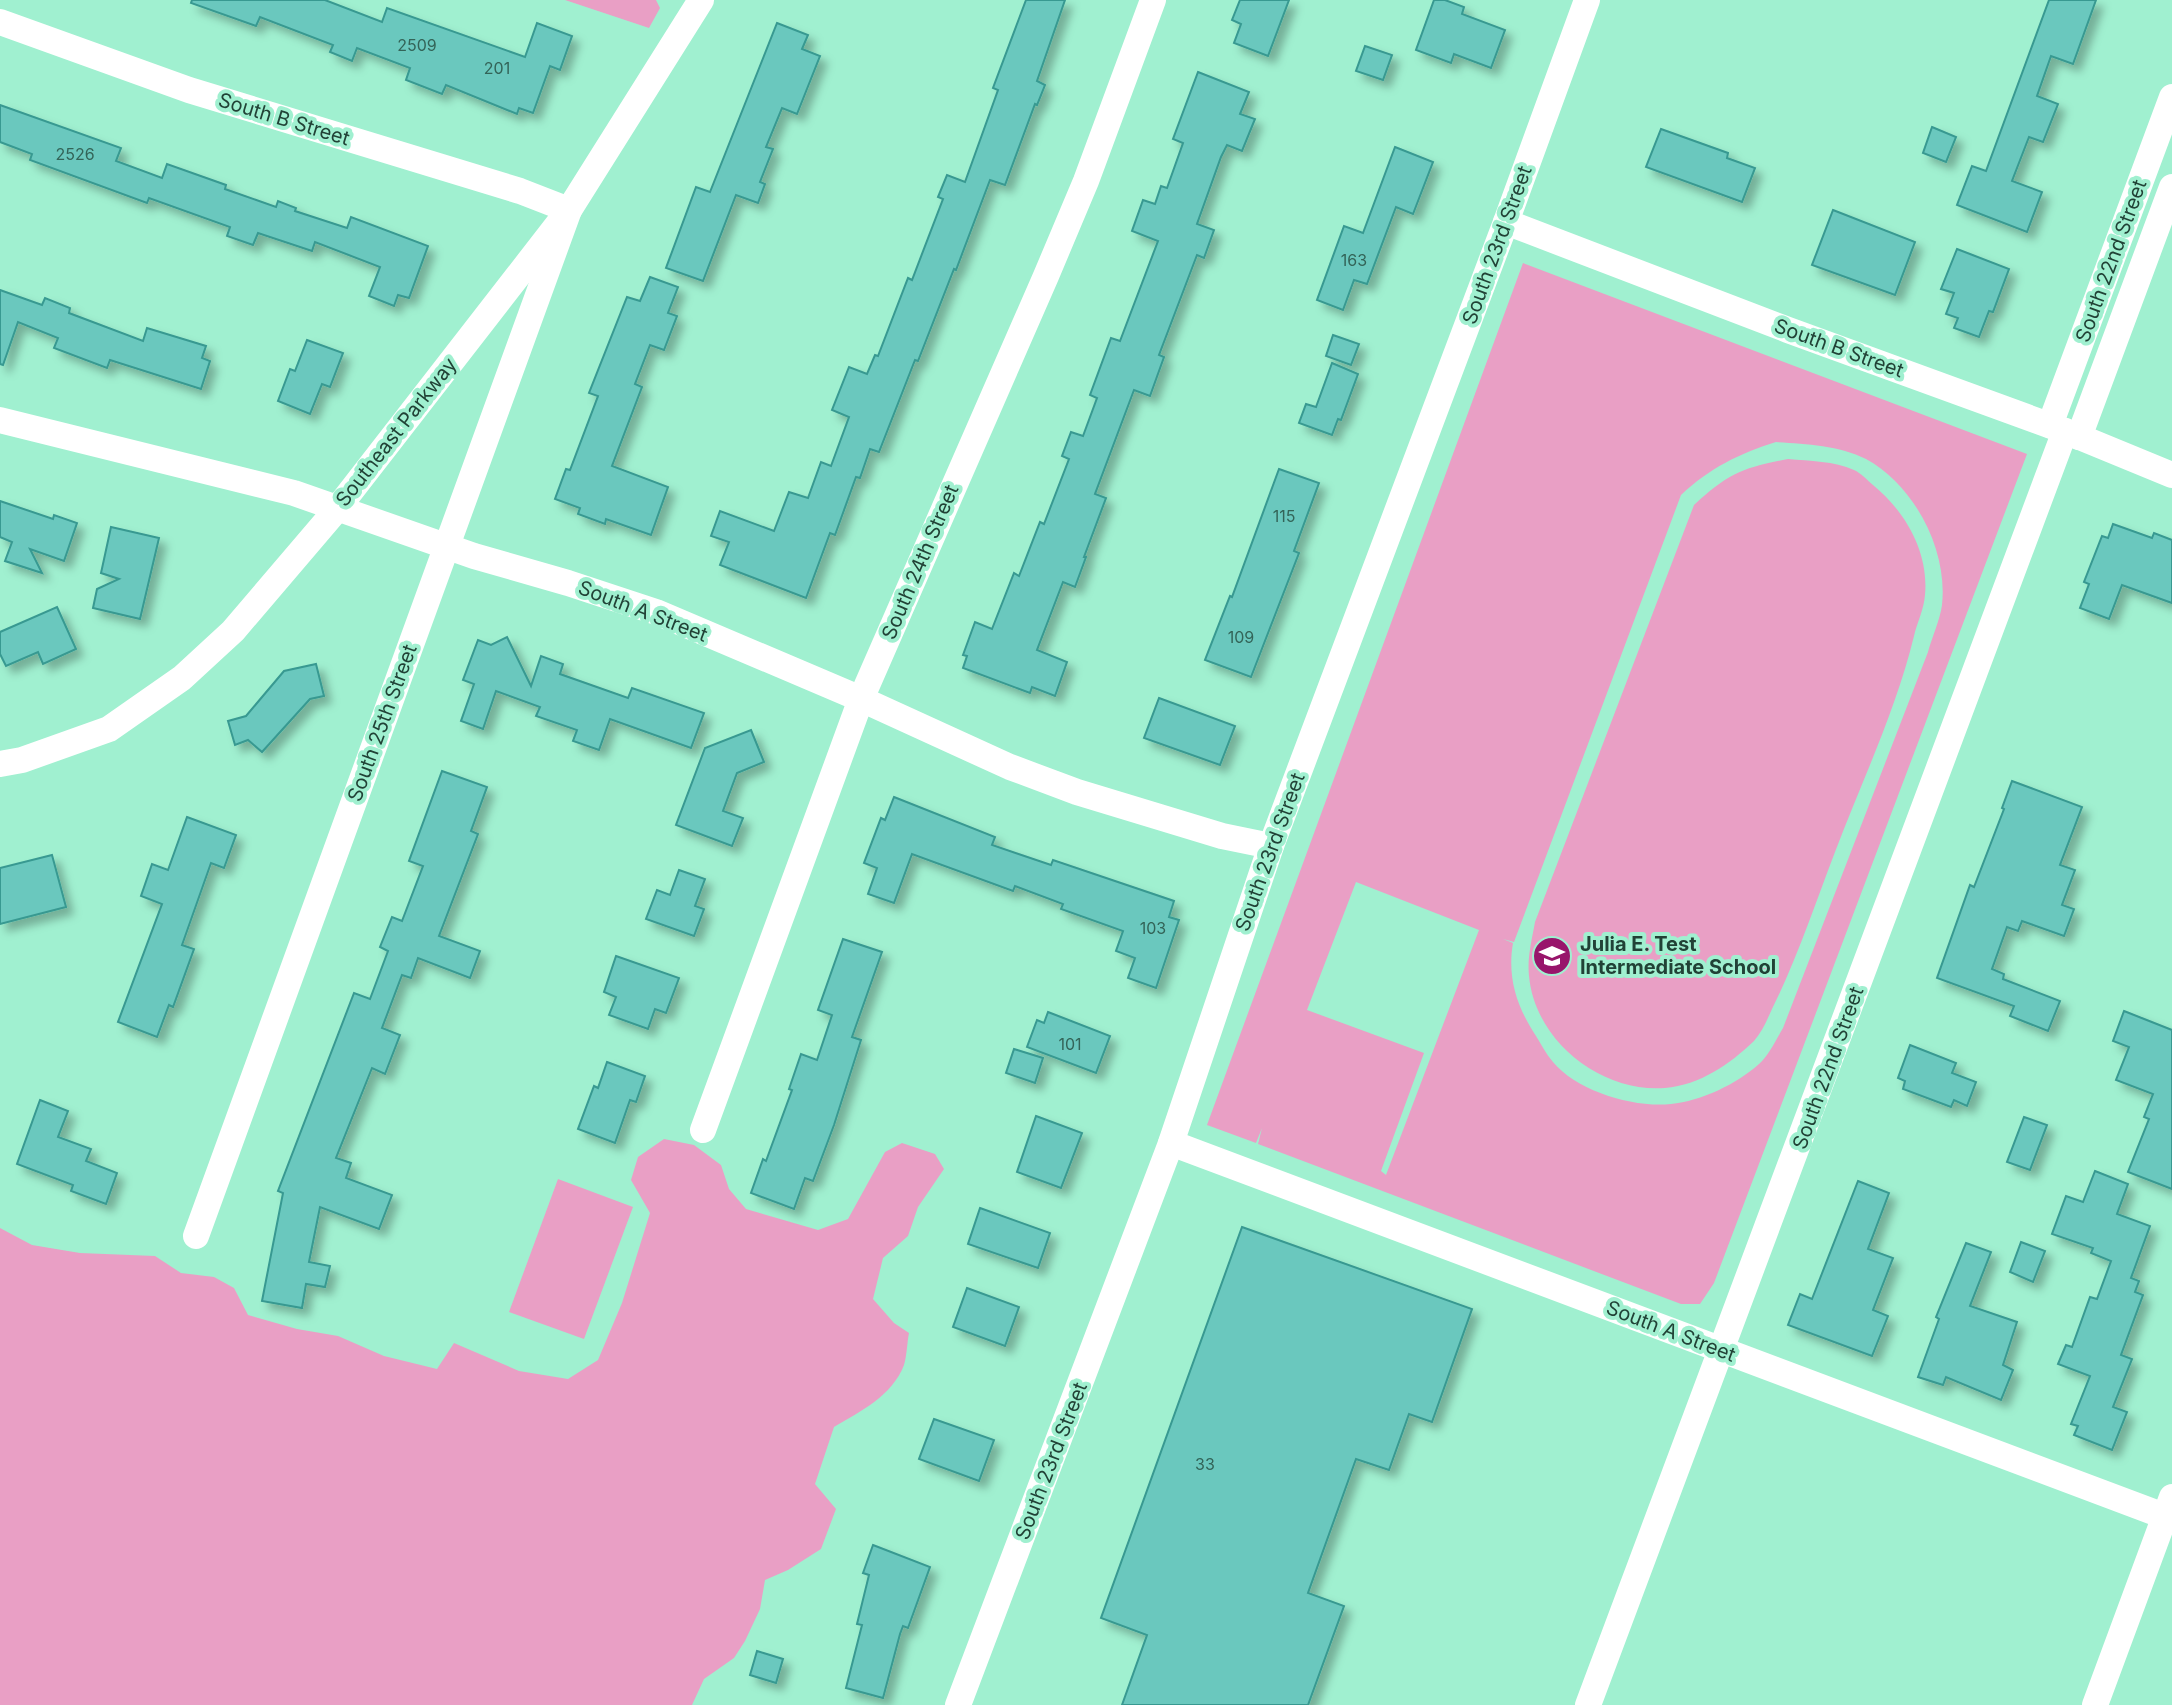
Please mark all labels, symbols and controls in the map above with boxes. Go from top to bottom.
house number: 2509 [397,35,437,55]
house number: 201 [484,58,510,78]
street label: South B Street [216,88,353,150]
house number: 2526 [55,144,95,164]
street label: South 23rd Street [1457,162,1537,327]
street label: South 22nd Street [2070,176,2152,346]
house number: 163 [1341,250,1367,270]
street label: South B Street [1771,314,1907,383]
street label: Southeast Parkway [330,353,462,511]
street label: South 24th Street [877,481,964,643]
house number: 115 [1273,506,1295,526]
street label: South A Street [575,575,711,647]
house number: 109 [1228,627,1254,647]
street label: South 25th Street [342,641,422,805]
street label: South 23rd Street [1230,769,1310,934]
house number: 103 [1140,918,1166,938]
place label: Julia E. Test Intermediate School [1580,932,1776,979]
school or university icon: Julia E. Test Intermediate School [1531,935,1573,977]
street label: South 22nd Street [1787,983,1869,1153]
house number: 101 [1058,1034,1082,1054]
street label: South A Street [1603,1295,1739,1367]
street label: South 23rd Street [1010,1378,1092,1543]
house number: 33 [1195,1454,1215,1474]

